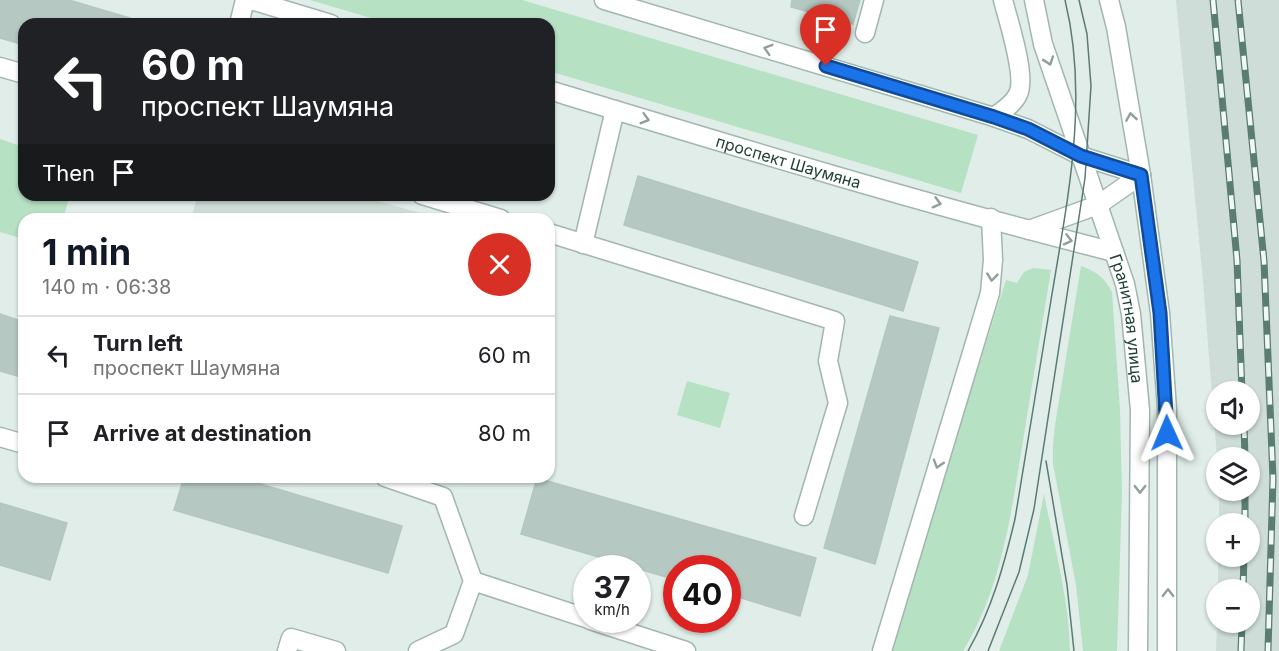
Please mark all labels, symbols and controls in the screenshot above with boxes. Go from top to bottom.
pin [800,4,851,66]
icon: arrive [809,13,842,46]
text: 60 m [141,39,245,90]
icon: left [42,42,120,120]
one-way arrow [763,44,774,56]
one-way arrow [1041,55,1054,66]
text: проспект Шаумяна [141,90,394,123]
one-way arrow [639,112,650,124]
one-way arrow [1125,113,1138,123]
street label: проспект Шаумяна [714,131,863,193]
icon: arrive [107,156,140,189]
text: Then [42,160,95,186]
one-way arrow [932,196,942,209]
text: 1 min [42,230,131,274]
one-way arrow [1062,232,1072,245]
button: close [468,233,531,296]
street label: Гранитная улица [1105,251,1147,384]
one-way arrow [986,272,999,281]
text: 140 m · 06:38 [42,275,171,299]
text: Turn left [93,330,183,356]
icon: left [42,339,75,372]
text: 60 m [478,342,531,368]
text: проспект Шаумяна [93,356,281,380]
map controls [1206,381,1260,633]
button: sound [1206,381,1260,435]
position arrow [1135,401,1199,465]
icon: arrive [42,417,75,450]
text: Arrive at destination [93,420,312,446]
text: 80 m [478,420,531,446]
button: layers [1206,447,1260,501]
one-way arrow [933,458,945,469]
one-way arrow [1134,484,1146,493]
button: + [1206,513,1260,567]
speed limit sign: 40 [663,555,741,633]
text: 37 [594,569,630,605]
button: − [1206,579,1260,633]
one-way arrow [1162,588,1174,597]
text: km/h [594,600,630,619]

